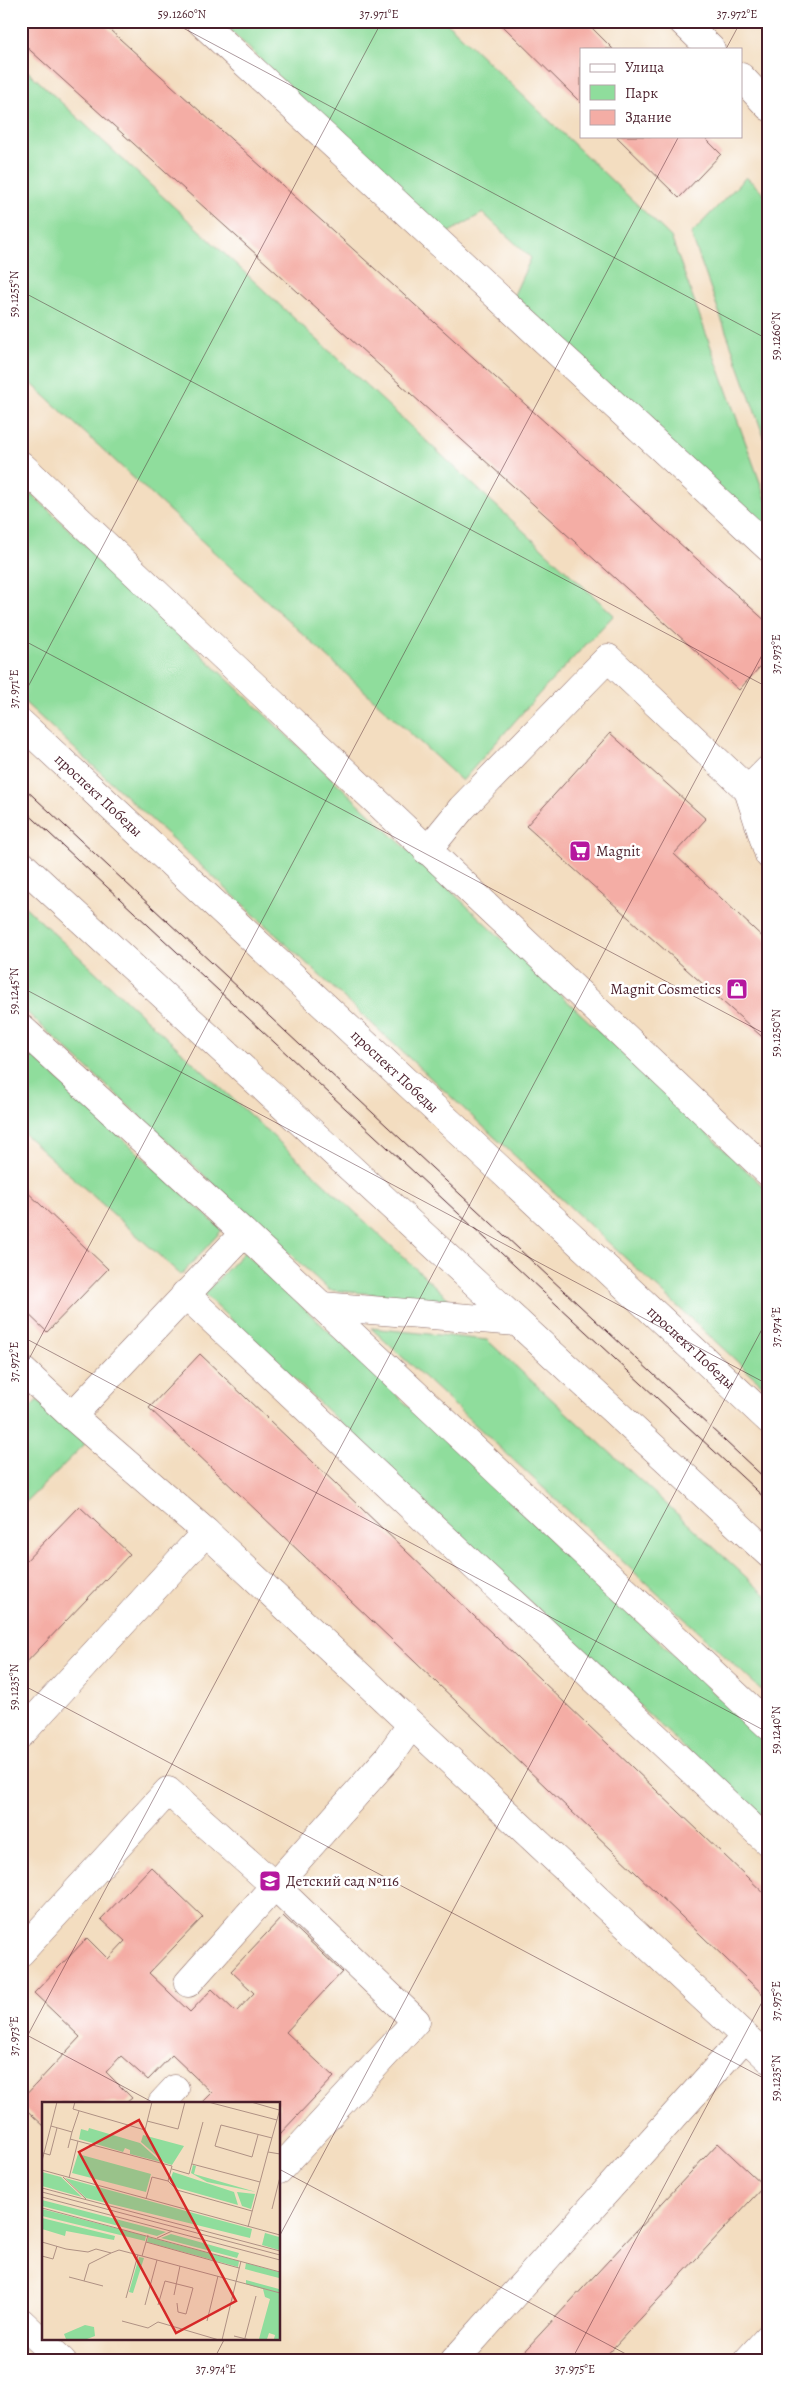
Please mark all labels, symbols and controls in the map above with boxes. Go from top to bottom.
text: 59.1260°N [158,6,207,22]
text: 37.971°E [359,6,399,22]
text: 37.972°E [717,6,757,22]
legend [580,48,742,138]
text: Улица [625,57,664,77]
text: Парк [625,83,658,103]
text: Здание [625,107,672,127]
text: 59.1255°N [6,270,22,317]
text: 59.1260°N [768,311,784,360]
text: 37.973°E [768,634,784,674]
text: 37.971°E [6,669,22,709]
street label: проспект Победы [50,749,147,841]
supermarket icon: Magnit [568,839,592,863]
place label: Magnit [596,841,641,861]
text: 59.1245°N [6,967,22,1014]
shop icon: Magnit Cosmetics [725,977,749,1001]
place label: Magnit Cosmetics [610,979,721,999]
text: 59.1250°N [768,1009,784,1057]
street label: проспект Победы [347,1025,443,1117]
street label: проспект Победы [643,1301,739,1393]
text: 37.974°E [768,1307,784,1347]
text: 37.972°E [6,1342,22,1382]
text: 59.1235°N [6,1663,22,1710]
text: 59.1240°N [768,1706,784,1754]
school or university icon: Детский сад №116 [258,1869,282,1893]
place label: Детский сад №116 [286,1871,399,1891]
text: 37.975°E [768,1981,784,2021]
text: 37.973°E [6,2016,22,2056]
text: 59.1235°N [768,2054,784,2101]
inset map [42,2102,280,2340]
text: 37.974°E [196,2361,236,2377]
text: 37.975°E [555,2361,595,2377]

